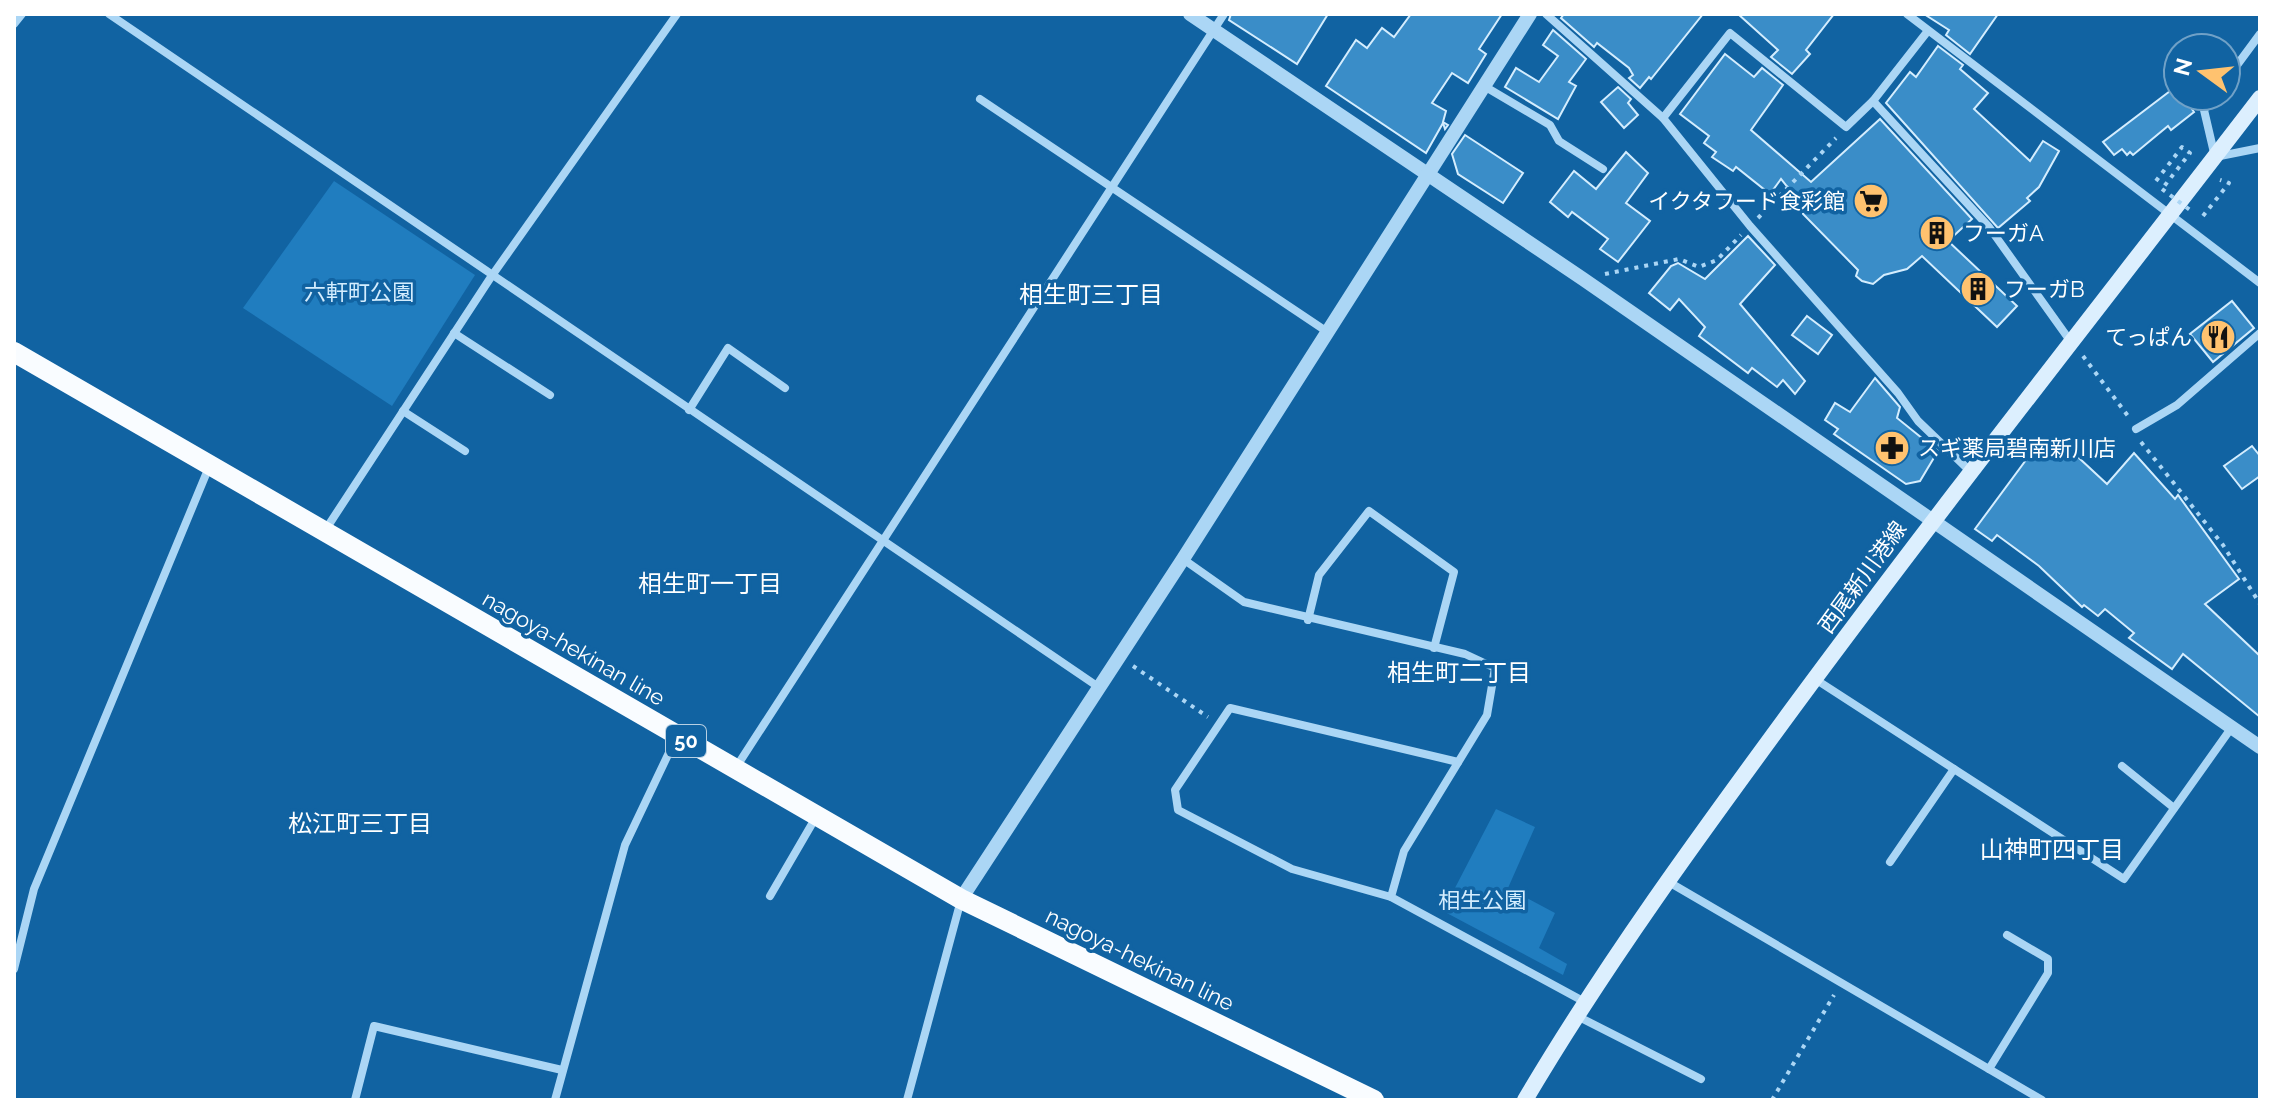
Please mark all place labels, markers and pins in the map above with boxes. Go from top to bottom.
supermarket icon: イクタフード食彩館 [1852,182,1890,220]
place label: イクタフード食彩館 [1648,188,1845,214]
building icon: フーガA [1918,214,1956,252]
place label: フーガA [1963,220,2044,246]
building icon: フーガB [1959,270,1997,308]
place label: フーガB [2004,276,2085,302]
restaurant icon: てっぱん [2199,318,2237,356]
place label: てっぱん [2105,324,2192,350]
pharmacy icon: スギ薬局碧南新川店 [1873,429,1911,467]
place label: スギ薬局碧南新川店 [1918,435,2116,461]

